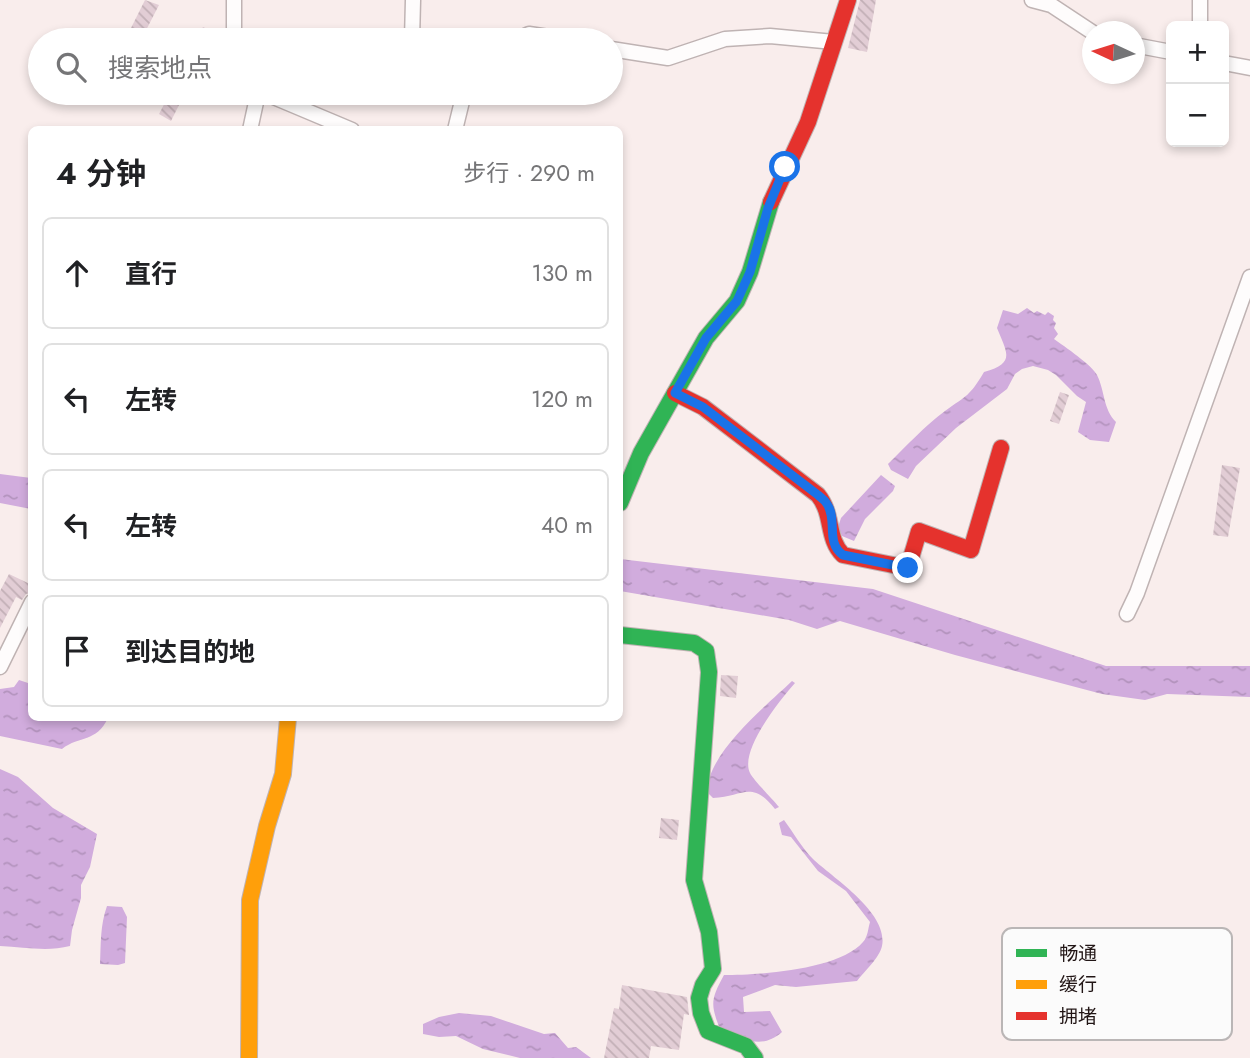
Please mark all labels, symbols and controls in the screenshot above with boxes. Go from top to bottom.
north arrow [1082,21,1145,84]
map controls [1166,21,1229,147]
button: + [1166,21,1229,84]
search box [28,28,623,105]
icon: search [52,48,90,86]
text: 搜索地点 [108,49,212,87]
button: − [1166,84,1229,147]
route start [769,151,800,182]
text: 4 分钟 [56,152,146,195]
text: 步行 · 290 m [463,156,595,190]
icon: ahead [58,254,96,292]
text: 直行 [125,255,177,293]
text: 130 m [531,256,593,290]
icon: left [58,380,96,418]
text: 左转 [125,381,177,419]
text: 120 m [531,382,593,416]
icon: left [58,506,96,544]
text: 左转 [125,507,177,545]
text: 40 m [541,508,593,542]
route end [892,552,923,583]
icon: arrive [58,632,96,670]
text: 到达目的地 [125,633,255,671]
legend [1002,928,1232,1040]
text: 畅通 [1059,940,1097,967]
text: 缓行 [1059,971,1097,998]
text: 拥堵 [1059,1003,1097,1030]

